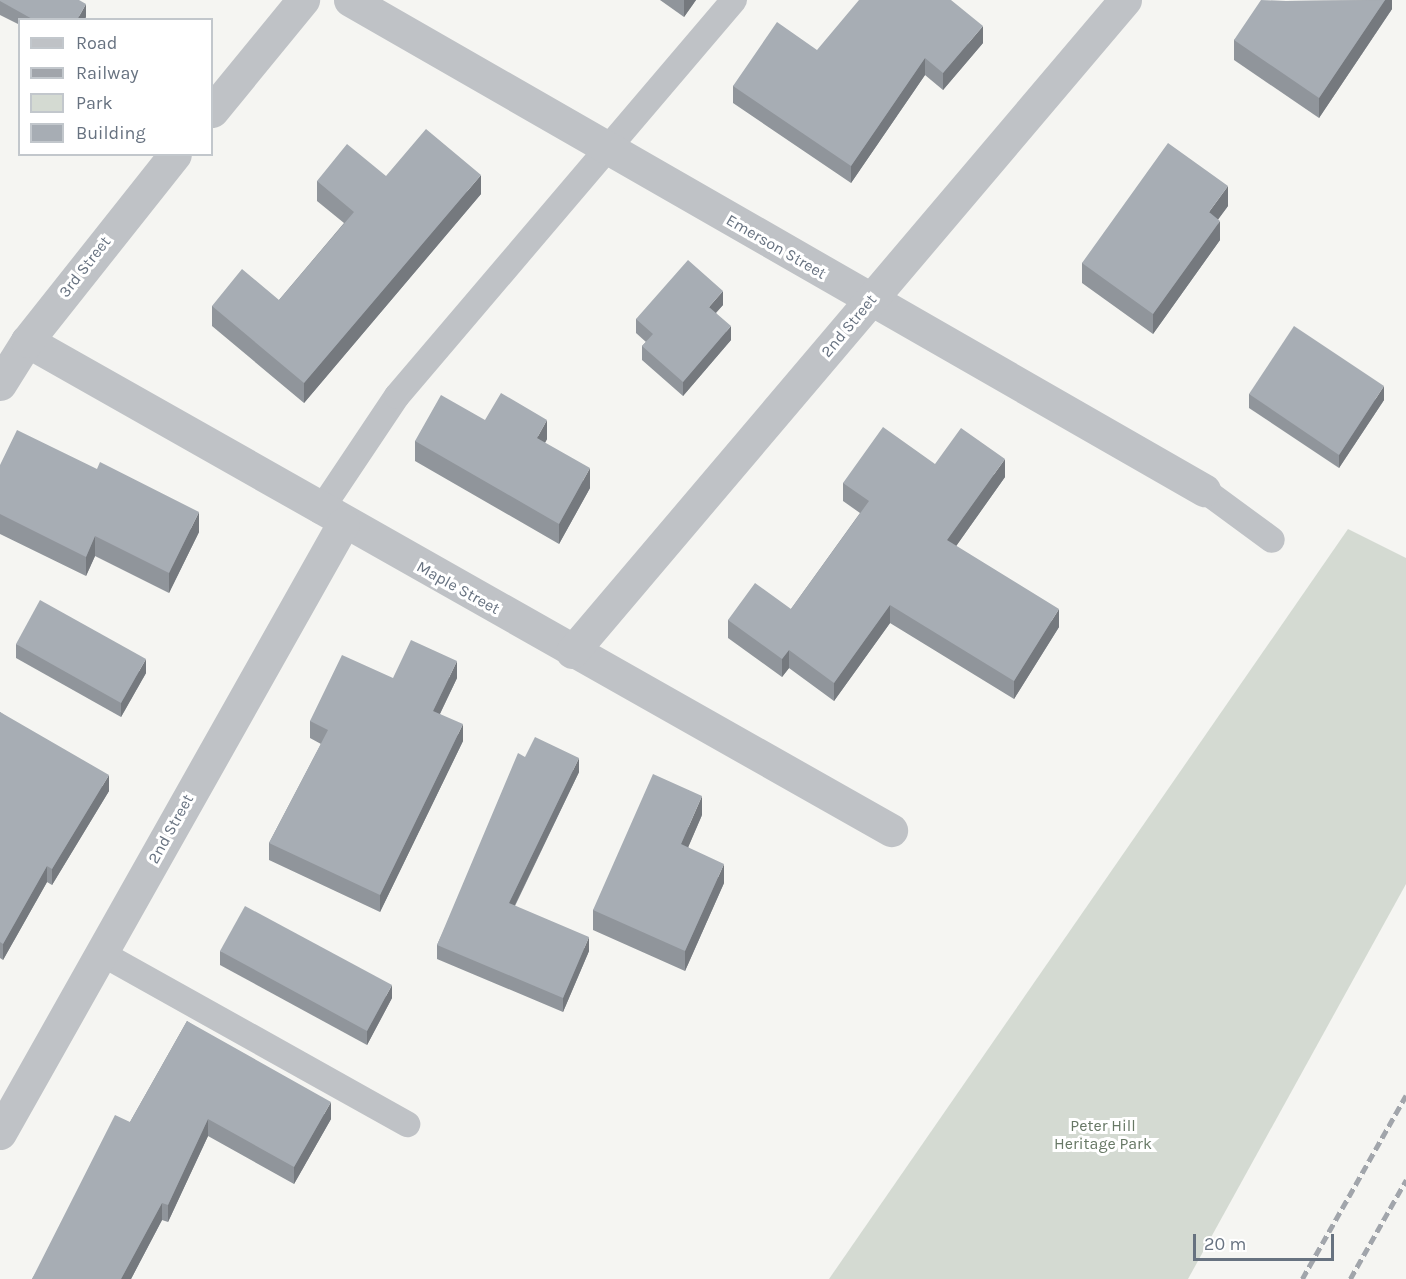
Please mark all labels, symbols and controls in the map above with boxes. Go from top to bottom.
legend [18,18,213,156]
text: Road [76,32,117,54]
text: Railway [76,62,139,84]
text: Park [76,92,113,114]
text: Building [76,122,146,144]
street label: Emerson Street [722,211,830,283]
street label: 3rd Street [55,233,115,301]
street label: 2nd Street [817,291,881,361]
street label: Maple Street [413,557,503,619]
street label: 2nd Street [144,791,198,867]
park label: Peter Hill Heritage Park [1054,1116,1152,1154]
scale bar [1196,1222,1337,1260]
text: 20 m [1204,1233,1246,1255]

